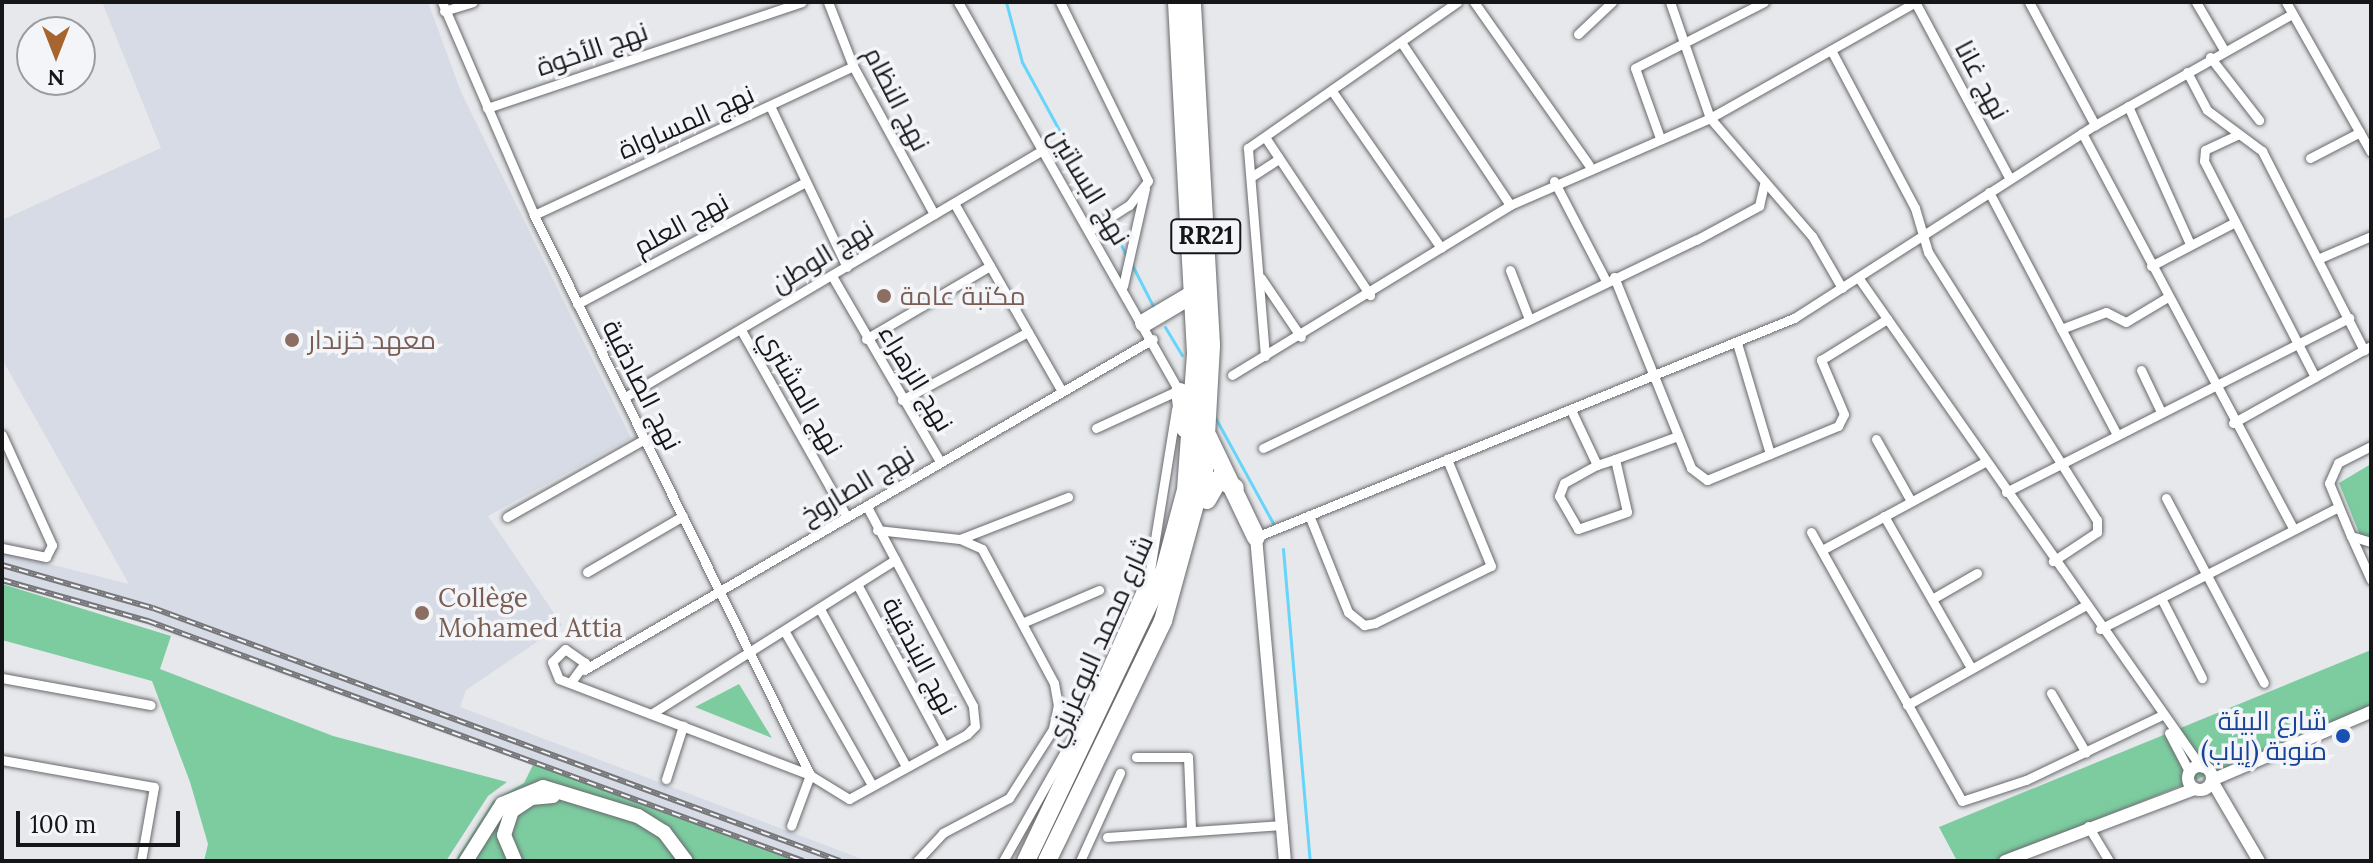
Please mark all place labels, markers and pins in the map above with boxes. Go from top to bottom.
place label: مكتبة عامة [900,280,1026,312]
marker: مكتبة عامة [875,287,893,305]
place label: معهد خزندار [308,324,436,356]
marker: معهد خزندار [283,331,301,349]
place label: Collège Mohamed Attia [438,582,623,644]
marker: Collège Mohamed Attia [413,604,431,622]
place label: شارع البيئة منوبة (إياب) [2201,705,2327,766]
marker: شارع البيئة منوبة (إياب) [2334,727,2352,745]

